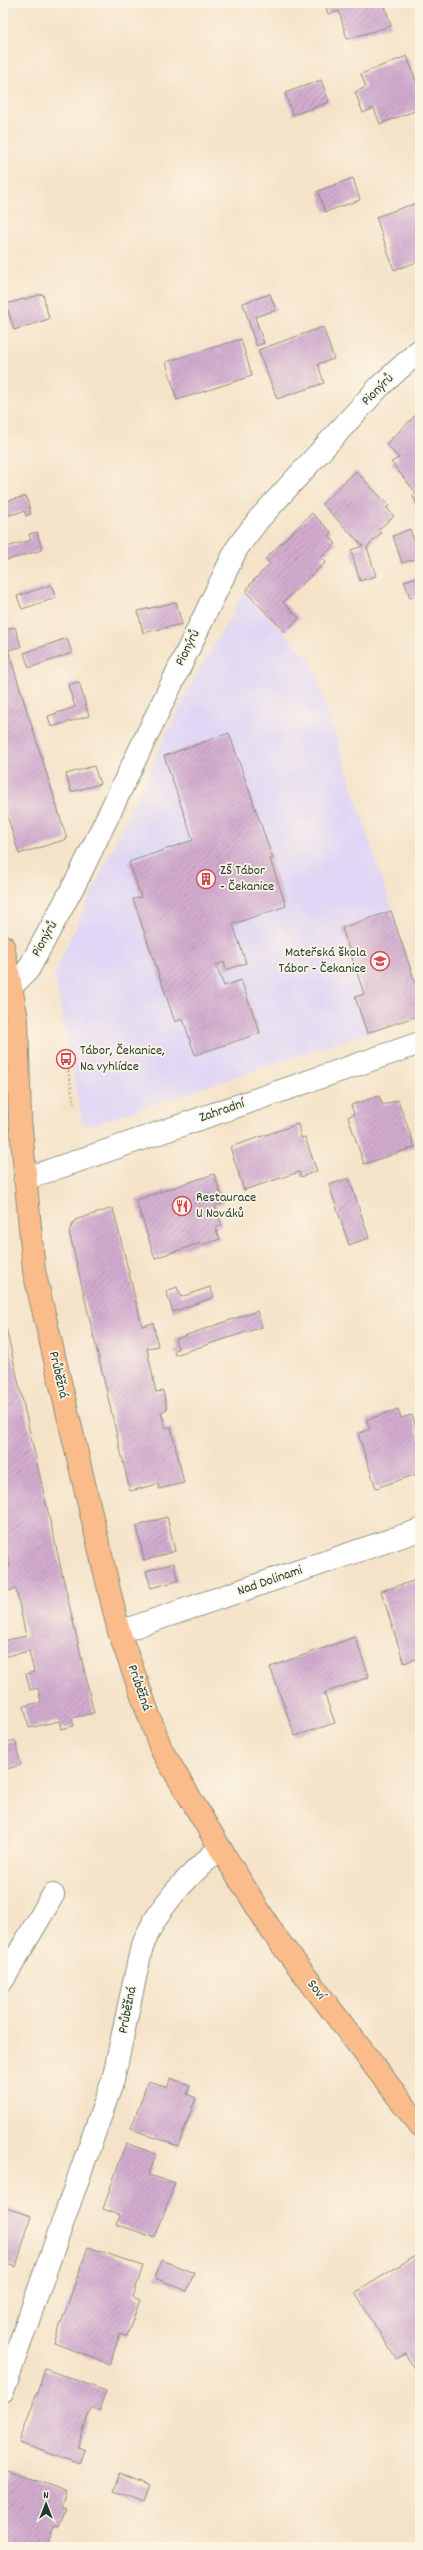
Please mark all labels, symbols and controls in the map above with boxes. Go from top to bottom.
street label: Pionýrů [357,369,399,411]
street label: Pionýrů [171,626,205,670]
place label: ZŠ Tábor - Čekanice [220,861,274,897]
building icon: ZŠ Tábor - Čekanice [195,868,217,890]
street label: Pionýrů [27,917,63,961]
place label: Mateřská škola Tábor - Čekanice [279,943,366,979]
school or university icon: Mateřská škola Tábor - Čekanice [369,950,391,972]
place label: Tábor, Čekanice, Na vyhlídce [80,1041,165,1077]
bus stop icon: Tábor, Čekanice, Na vyhlídce [55,1048,77,1070]
street label: Zahradní [197,1094,249,1128]
place label: Restaurace U Nováků [196,1188,256,1224]
restaurant icon: Restaurace U Nováků [171,1195,193,1217]
street label: Průběžná [43,1349,73,1401]
street label: Nad Dolinami [235,1560,306,1601]
street label: Průběžná [122,1662,156,1714]
street label: Soví [302,1976,331,2005]
street label: Průběžná [114,1985,142,2035]
north arrow [26,2484,66,2524]
text: N [43,2488,49,2504]

